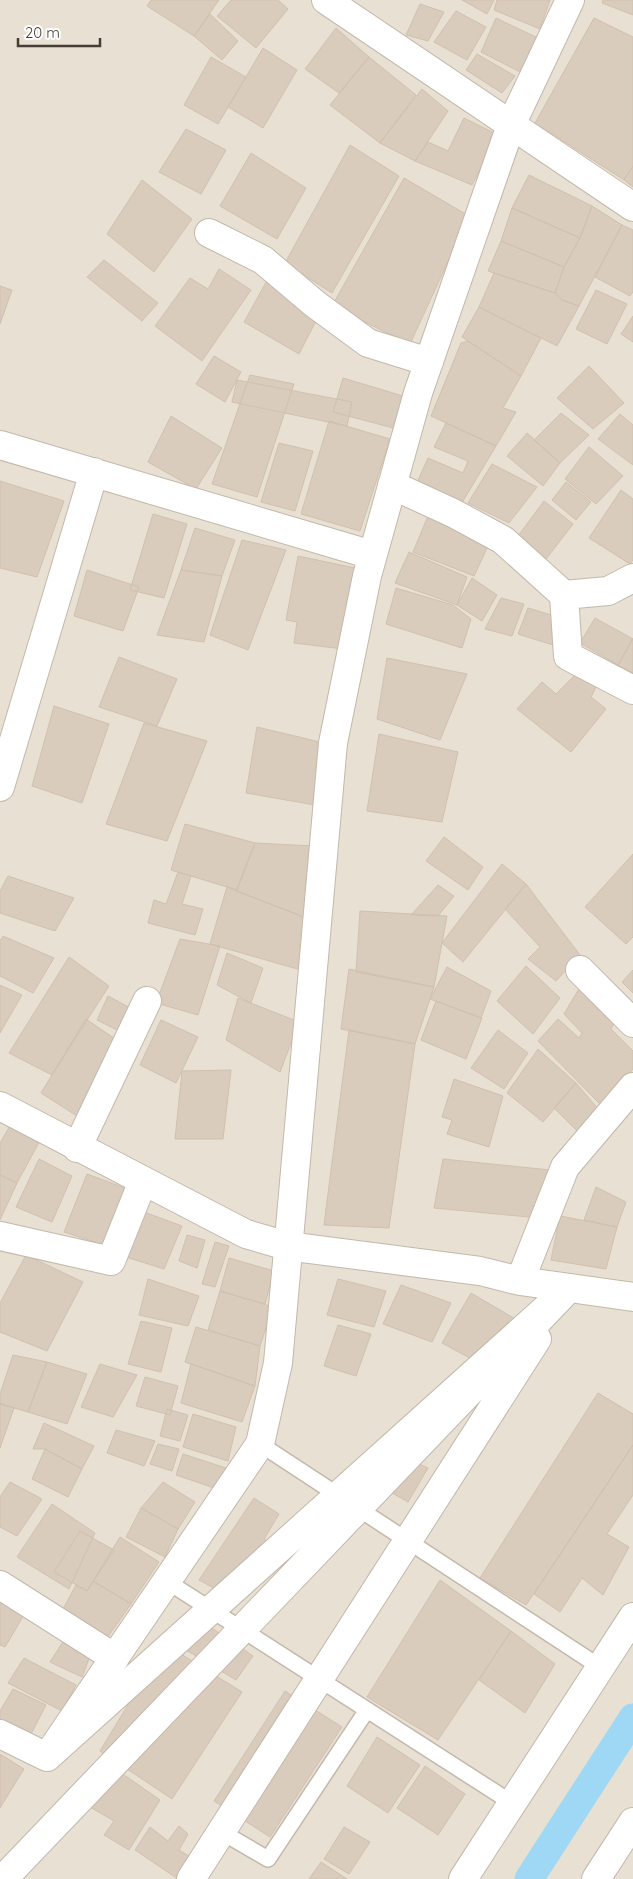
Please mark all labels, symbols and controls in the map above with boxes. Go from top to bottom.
scale bar [18,15,100,47]
text: 20 m [25,23,60,42]

